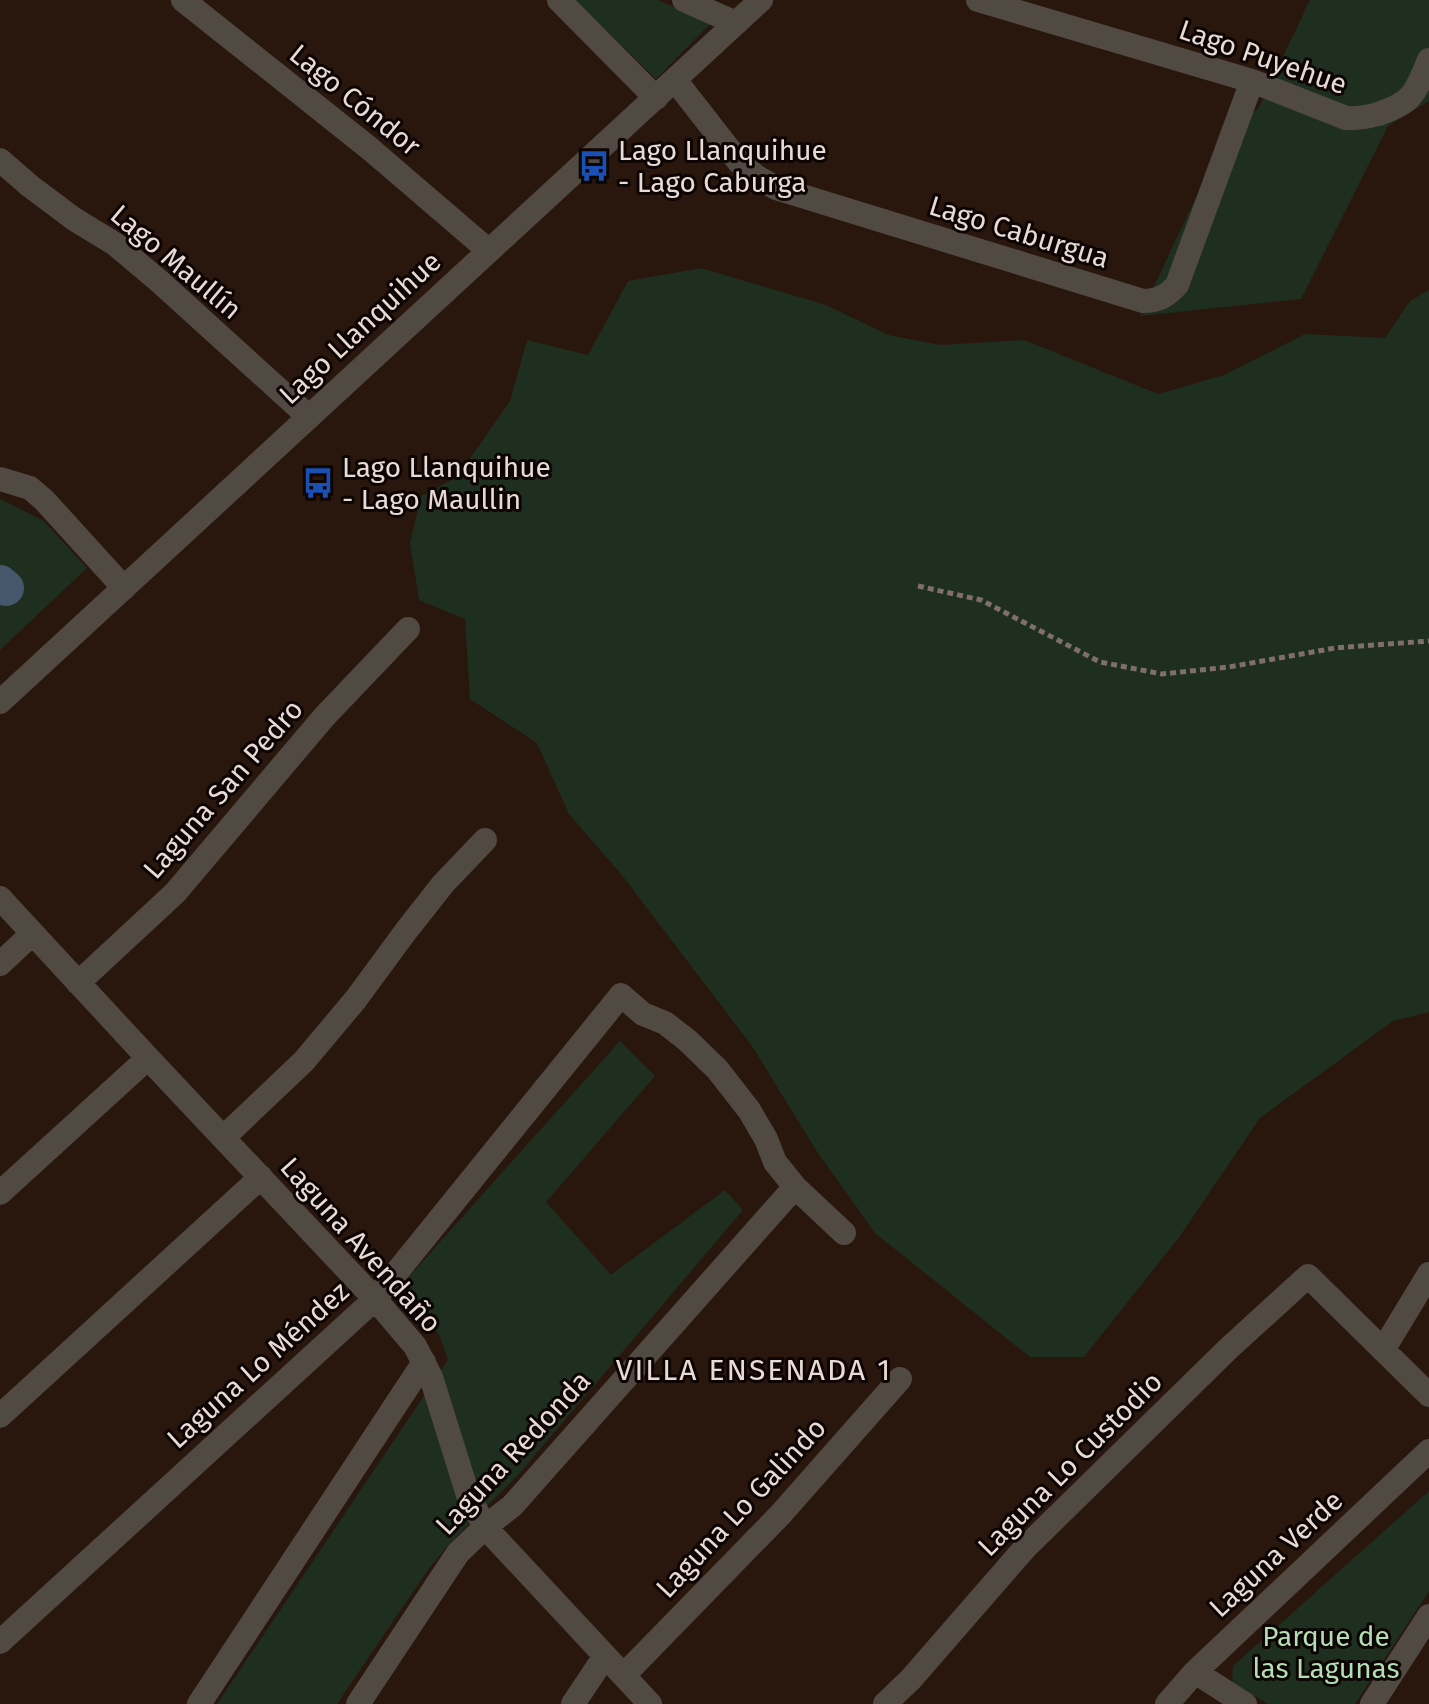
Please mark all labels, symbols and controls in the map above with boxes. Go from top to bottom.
street label: Lago Puyehue [1175,13,1351,101]
street label: Lago Cóndor [283,37,427,163]
place label: Lago Llanquihue - Lago Caburga [618,134,827,199]
bus stop icon: Lago Llanquihue - Lago Caburga [577,149,611,183]
street label: Lago Caburgua [925,189,1113,275]
street label: Lago Maullín [104,198,248,326]
street label: Lago Llanquihue [272,245,448,411]
place label: Lago Llanquihue - Lago Maullin [342,451,551,516]
bus stop icon: Lago Llanquihue - Lago Maullin [301,466,335,500]
street label: Laguna San Pedro [136,693,310,885]
street label: Laguna Avendaño [274,1151,448,1339]
street label: Laguna Lo Méndez [160,1275,356,1455]
district label: VILLA ENSENADA 1 [616,1352,892,1388]
street label: Laguna Redonda [429,1364,597,1542]
street label: Laguna Lo Custodio [971,1365,1169,1563]
street label: Laguna Lo Galindo [649,1411,833,1605]
street label: Laguna Verde [1202,1484,1350,1624]
park label: Parque de las Lagunas [1252,1620,1400,1685]

